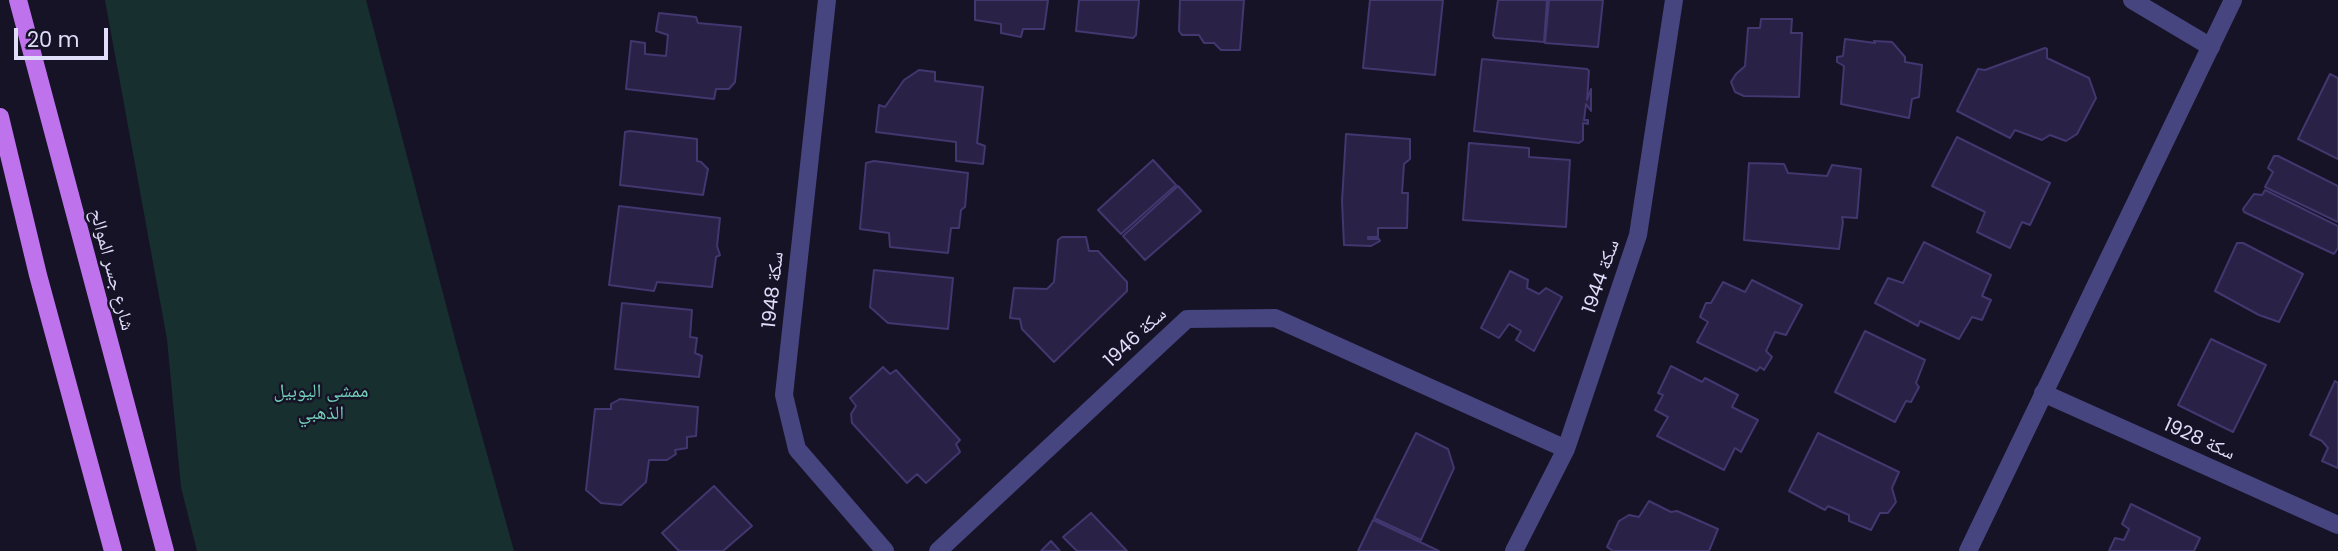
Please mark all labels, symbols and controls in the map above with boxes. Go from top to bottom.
scale bar [18,14,112,58]
text: 20 m [27,25,80,54]
street label: شارع جسر الموالح [84,207,138,333]
street label: سكة 1944 [1579,237,1625,317]
street label: سكة 1948 [759,251,789,329]
street label: سكة 1946 [1100,303,1172,373]
park label: ممشى اليوبيل الذهبي [274,381,368,425]
street label: سكة 1928 [2160,414,2238,466]

